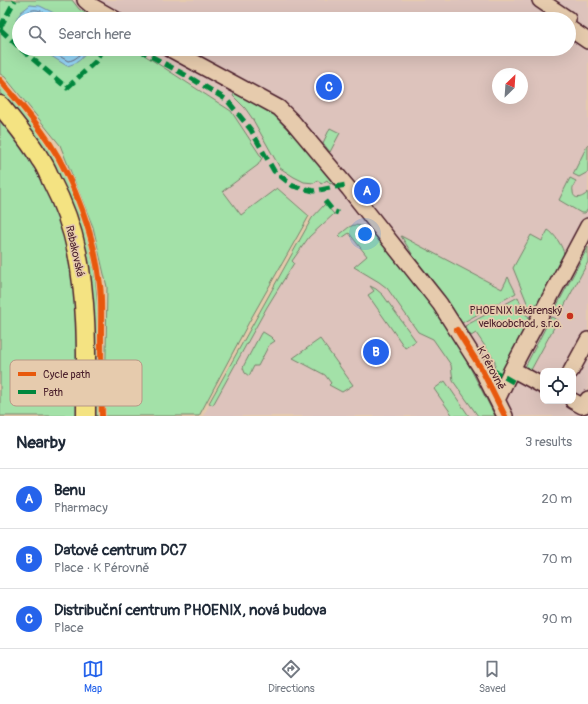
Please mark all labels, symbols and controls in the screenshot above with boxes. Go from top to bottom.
search box [12,12,576,56]
icon: search [26,23,48,45]
text: Search here [58,25,131,44]
north arrow [492,68,528,104]
pin: C [316,72,342,102]
pin: A [354,176,380,206]
street label: Rabakovská [63,224,87,278]
your location [355,224,375,244]
place label: PHOENIX lékárenský velkoobchod, s.r.o. [470,304,562,330]
marker: PHOENIX lékárenský velkoobchod, s.r.o. [565,311,575,321]
pin: B [363,337,389,367]
street label: K Pérovně [474,344,508,392]
legend [10,360,142,406]
text: Cycle path [43,368,90,381]
map controls [540,368,576,404]
button: locate [540,368,576,404]
text: Path [43,386,63,399]
text: Nearby [16,432,65,453]
text: 3 results [525,434,572,450]
text: Benu [54,481,86,500]
text: A [25,491,33,507]
text: 20 m [541,491,572,507]
text: Pharmacy [54,500,108,516]
text: Datové centrum DC7 [54,541,187,560]
text: B [25,551,33,567]
text: 70 m [542,551,572,567]
text: Place · K Pérovně [54,560,149,576]
text: Distribuční centrum PHOENIX, nová budova [54,601,327,620]
text: C [25,611,33,627]
text: 90 m [542,611,572,627]
text: Place [54,620,83,636]
tab: Map [82,658,104,695]
tab: Directions [268,658,315,695]
tab: Saved [479,658,506,695]

